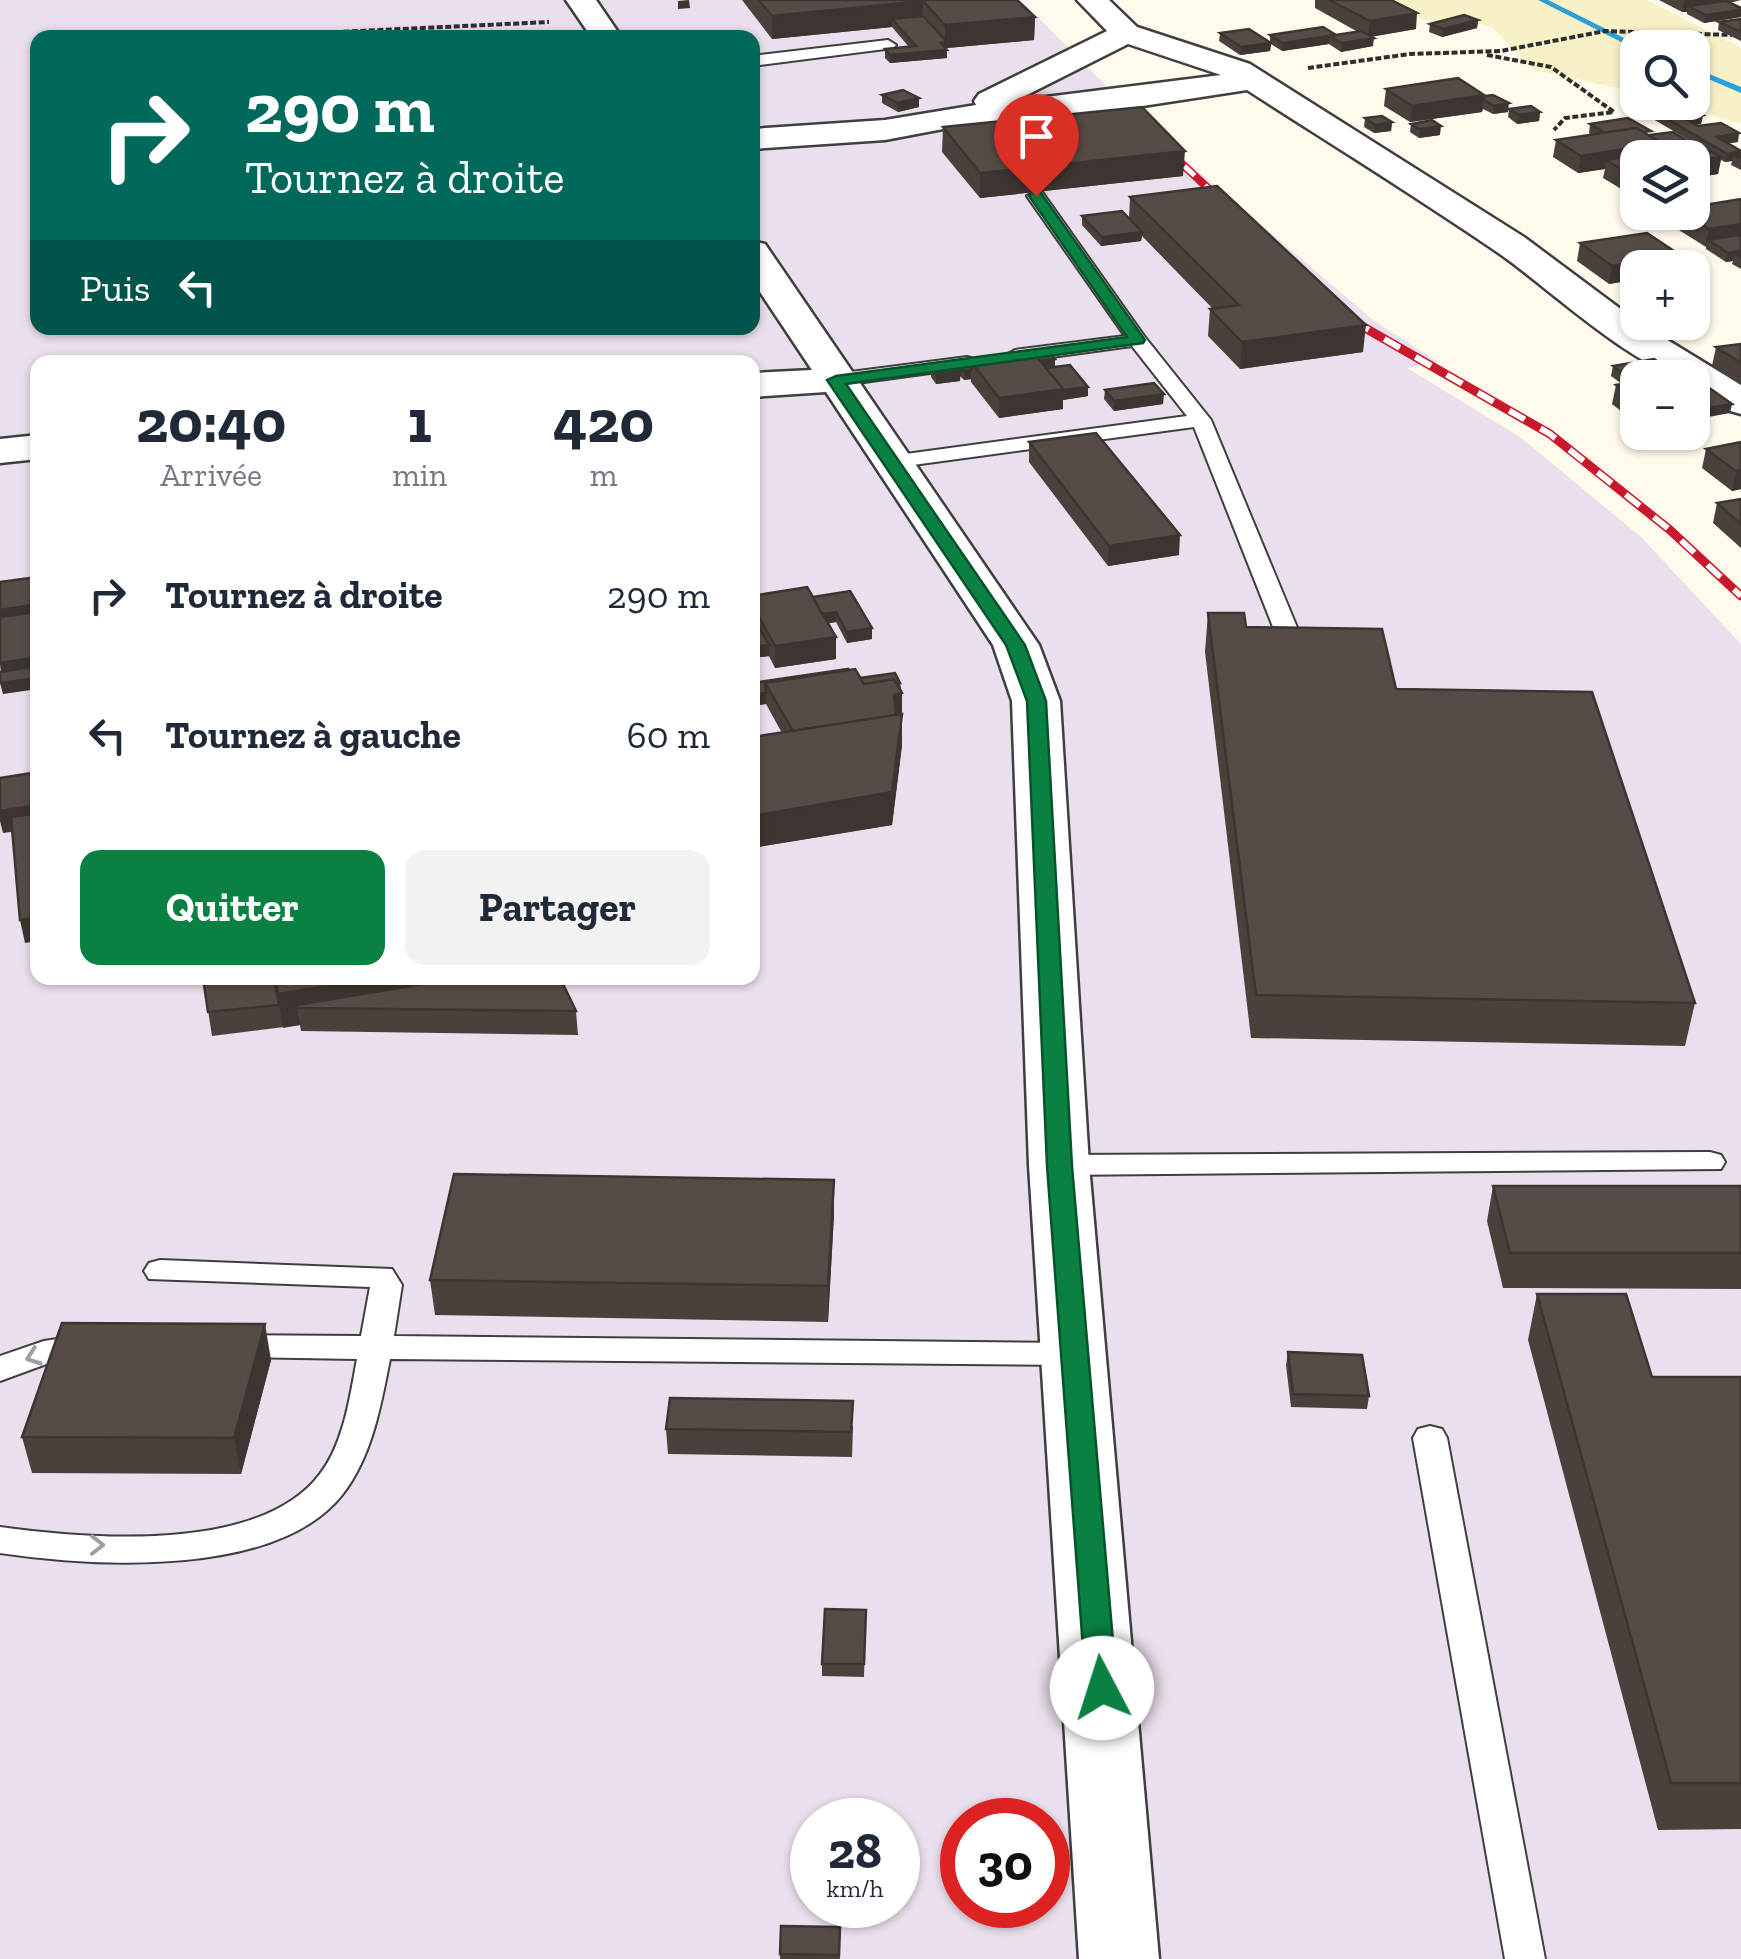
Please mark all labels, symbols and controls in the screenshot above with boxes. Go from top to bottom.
map controls [1620,30,1710,450]
button: search [1620,30,1710,120]
text: 290 m [245,66,435,150]
icon: right [80,70,210,200]
pin [994,94,1079,197]
icon: arrive [1009,109,1064,164]
button: layers [1620,140,1710,230]
text: Tournez à droite [245,151,564,205]
button: + [1620,250,1710,340]
icon: left [170,260,225,315]
text: Puis [80,265,150,311]
button: − [1620,360,1710,450]
text: 20:40 [136,385,286,457]
text: 1 [408,385,432,457]
text: 420 [553,385,654,457]
text: Arrivée [160,456,262,494]
text: min [392,456,447,494]
text: m [590,456,617,494]
icon: right [80,568,135,623]
text: Tournez à droite [165,572,443,618]
text: 290 m [607,572,710,618]
icon: left [80,708,135,763]
text: Tournez à gauche [165,712,461,758]
text: 60 m [627,712,710,758]
button: Quitter [80,850,385,965]
button: Partager [405,850,710,965]
one-way arrow [26,1345,43,1365]
one-way arrow [90,1534,106,1556]
position arrow [1050,1636,1154,1740]
speed limit sign: 30 [940,1798,1070,1928]
text: 28 [828,1821,882,1881]
text: km/h [826,1873,884,1903]

